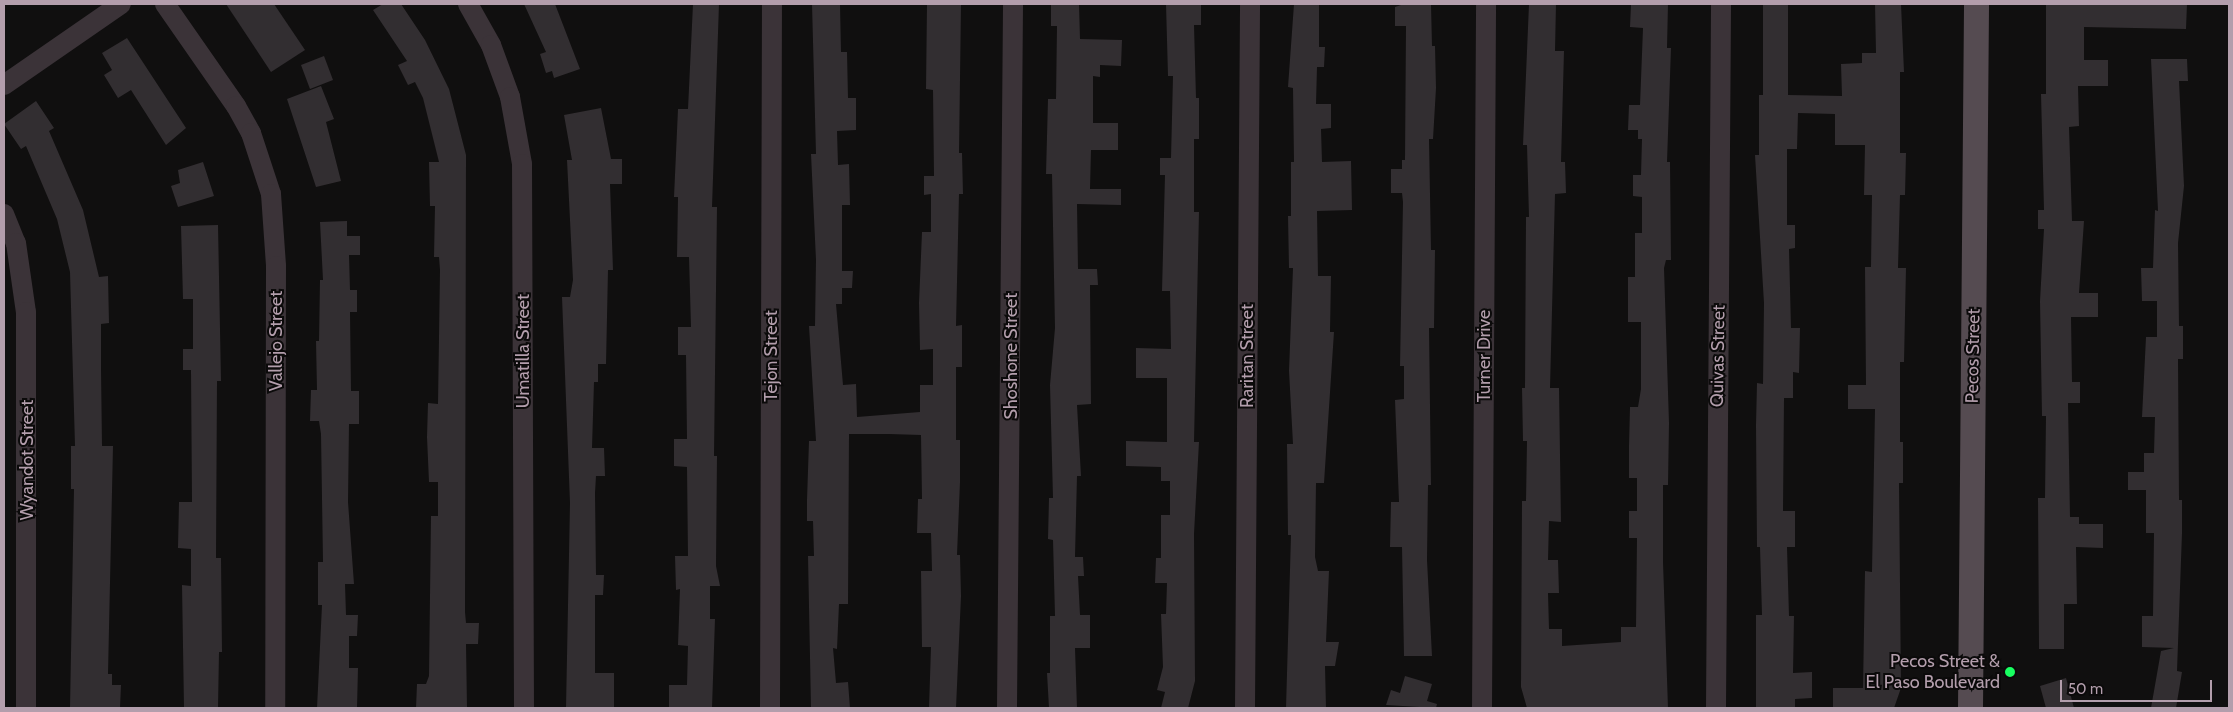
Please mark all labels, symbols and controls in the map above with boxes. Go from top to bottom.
street label: Vallejo Street [265,291,287,391]
street label: Shoshone Street [1000,293,1022,419]
street label: Umatilla Street [512,294,534,408]
street label: Raritan Street [1236,304,1258,408]
street label: Quivas Street [1706,305,1730,407]
street label: Pecos Street [1961,308,1985,404]
street label: Tejon Street [760,310,782,402]
street label: Turner Drive [1473,310,1495,402]
street label: Wyandot Street [16,400,38,520]
place label: Pecos Street & El Paso Boulevard [1865,651,2000,694]
marker: Pecos Street & El Paso Boulevard [2004,666,2016,678]
scale bar [2063,670,2216,702]
text: 50 m [2068,680,2103,698]

